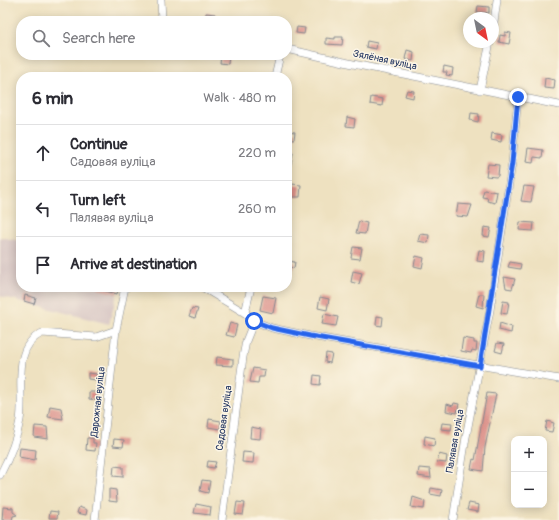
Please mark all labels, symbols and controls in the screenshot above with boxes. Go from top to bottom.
north arrow [463,12,499,48]
search box [16,16,292,60]
icon: search [30,27,52,49]
text: Search here [62,29,135,48]
street label: Зялёная вуліца [352,47,418,73]
text: 6 min [32,88,73,109]
route end [509,88,527,106]
text: Walk · 480 m [203,90,276,106]
text: Continue [70,135,128,154]
icon: ahead [32,142,54,164]
text: 220 m [238,145,276,161]
text: Садовая вуліца [70,154,156,170]
text: Turn left [70,191,126,210]
icon: left [32,198,54,220]
text: 260 m [238,201,276,217]
text: Палявая вуліца [70,210,153,226]
icon: arrive [32,254,54,276]
text: Arrive at destination [70,255,197,274]
route start [245,312,263,330]
street label: Дарожная вуліца [88,366,108,439]
street label: Садовая вуліца [213,384,235,451]
street label: Палявая вуліца [444,408,467,474]
map controls [511,436,547,508]
button: + [511,436,547,472]
button: − [511,472,547,508]

